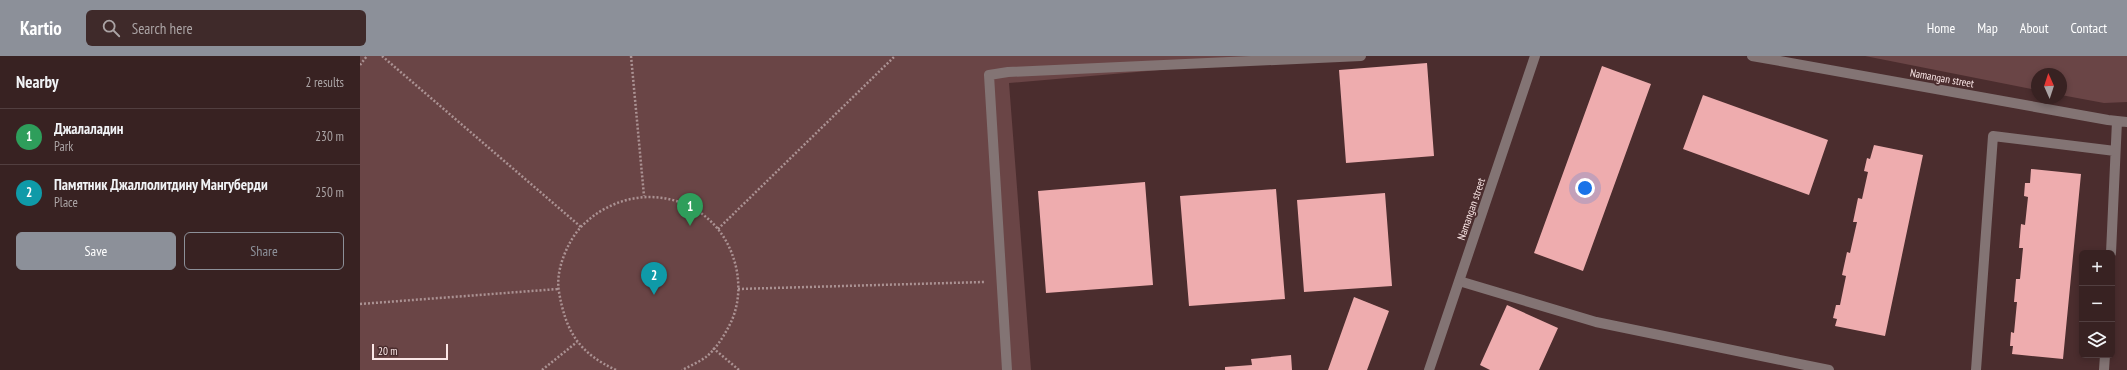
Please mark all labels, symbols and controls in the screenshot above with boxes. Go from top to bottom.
search box [86,10,366,46]
text: Kartio [20,16,62,40]
icon: search [100,17,122,39]
text: Search here [132,19,193,38]
text: Home [1927,19,1955,37]
text: Map [1977,19,1998,37]
text: About [2020,19,2049,37]
text: Contact [2071,19,2107,37]
street label: Namangan street [1909,65,1975,91]
north arrow [2031,68,2067,104]
text: Nearby [16,71,59,93]
text: 2 results [305,74,344,91]
text: Джалаладин [54,119,124,138]
text: 1 [26,128,32,145]
text: 230 m [315,128,344,145]
text: Park [54,138,73,155]
text: Памятник Джаллолитдину Мангуберди [54,175,268,194]
street label: Namangan street [1454,176,1488,242]
your location [1575,178,1595,198]
text: 2 [26,184,32,201]
text: 250 m [315,184,344,201]
pin: 1 [677,193,703,226]
text: Place [54,194,78,211]
button: Save [16,232,176,270]
button: Share [184,232,344,270]
map controls [2079,250,2115,358]
button: + [2079,250,2115,286]
pin: 2 [641,262,667,295]
button: − [2079,286,2115,322]
button: layers [2079,322,2115,358]
scale bar [372,342,448,361]
text: 20 m [378,344,397,358]

